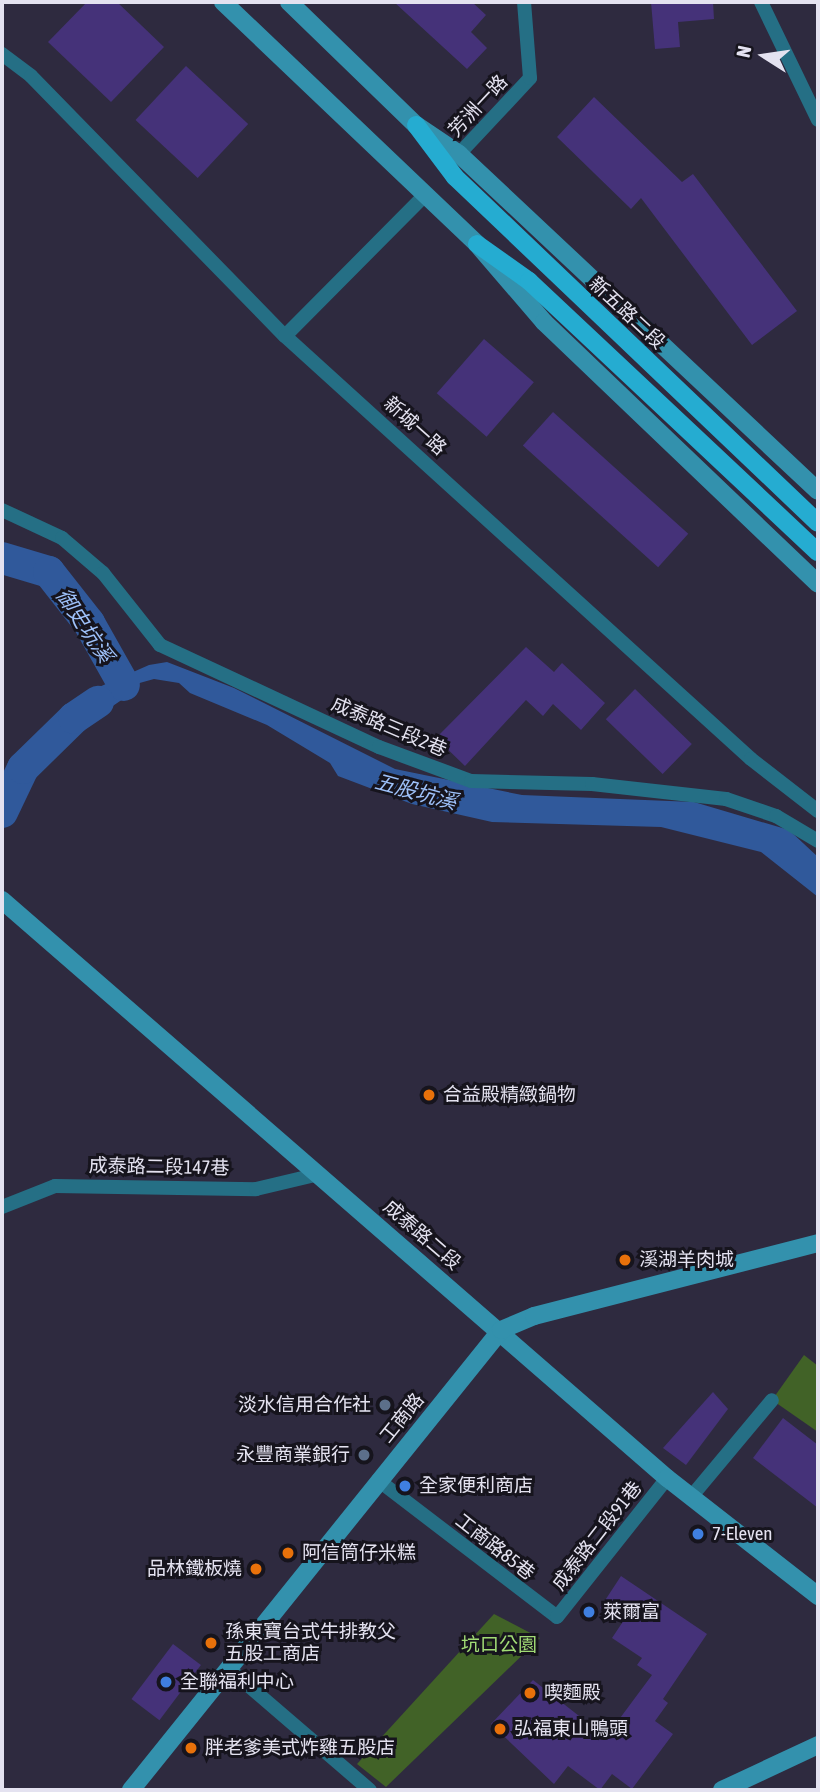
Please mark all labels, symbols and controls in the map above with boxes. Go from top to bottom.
north arrow [729,21,799,91]
text: N [732,44,755,59]
street label: 芳洲一路 [444,70,512,142]
street label: 新五路二段 [584,272,670,354]
street label: 新城一路 [379,392,451,460]
water label: 御史坑溪 [51,583,119,667]
street label: 成泰路三段2巷 [328,692,450,762]
water label: 五股坑溪 [372,768,460,814]
place label: 合益殿精緻鍋物 [443,1084,576,1106]
marker: 合益殿精緻鍋物 [421,1087,437,1103]
street label: 成泰路二段147巷 [88,1154,230,1180]
street label: 成泰路二段 [379,1195,465,1275]
place label: 溪湖羊肉城 [639,1249,734,1271]
marker: 溪湖羊肉城 [617,1252,633,1268]
street label: 工商路 [375,1389,429,1447]
place label: 淡水信用合作社 [238,1394,371,1416]
marker: 淡水信用合作社 [377,1397,393,1413]
place label: 永豐商業銀行 [236,1444,350,1466]
marker: 永豐商業銀行 [356,1447,372,1463]
place label: 全家便利商店 [419,1475,533,1497]
street label: 成泰路二段91巷 [547,1477,647,1595]
marker: 全家便利商店 [397,1478,413,1494]
street label: 工商路85巷 [451,1509,539,1585]
place label: 7-Eleven [712,1523,773,1545]
marker: 7-Eleven [690,1526,706,1542]
place label: 阿信筒仔米糕 [302,1542,416,1564]
marker: 阿信筒仔米糕 [280,1545,296,1561]
place label: 品林鐵板燒 [147,1558,242,1580]
marker: 品林鐵板燒 [248,1561,264,1577]
place label: 萊爾富 [603,1601,660,1623]
marker: 萊爾富 [581,1604,597,1620]
place label: 孫東寶台式牛排教父 五股工商店 [225,1621,396,1665]
park label: 坑口公園 [461,1634,537,1656]
marker: 孫東寶台式牛排教父 五股工商店 [203,1635,219,1651]
place label: 全聯福利中心 [180,1671,294,1693]
marker: 全聯福利中心 [158,1674,174,1690]
place label: 喫麵殿 [544,1682,601,1704]
marker: 喫麵殿 [522,1685,538,1701]
place label: 弘福東山鴨頭 [514,1718,628,1740]
marker: 弘福東山鴨頭 [492,1721,508,1737]
place label: 胖老爹美式炸雞五股店 [205,1737,395,1759]
marker: 胖老爹美式炸雞五股店 [183,1740,199,1756]

